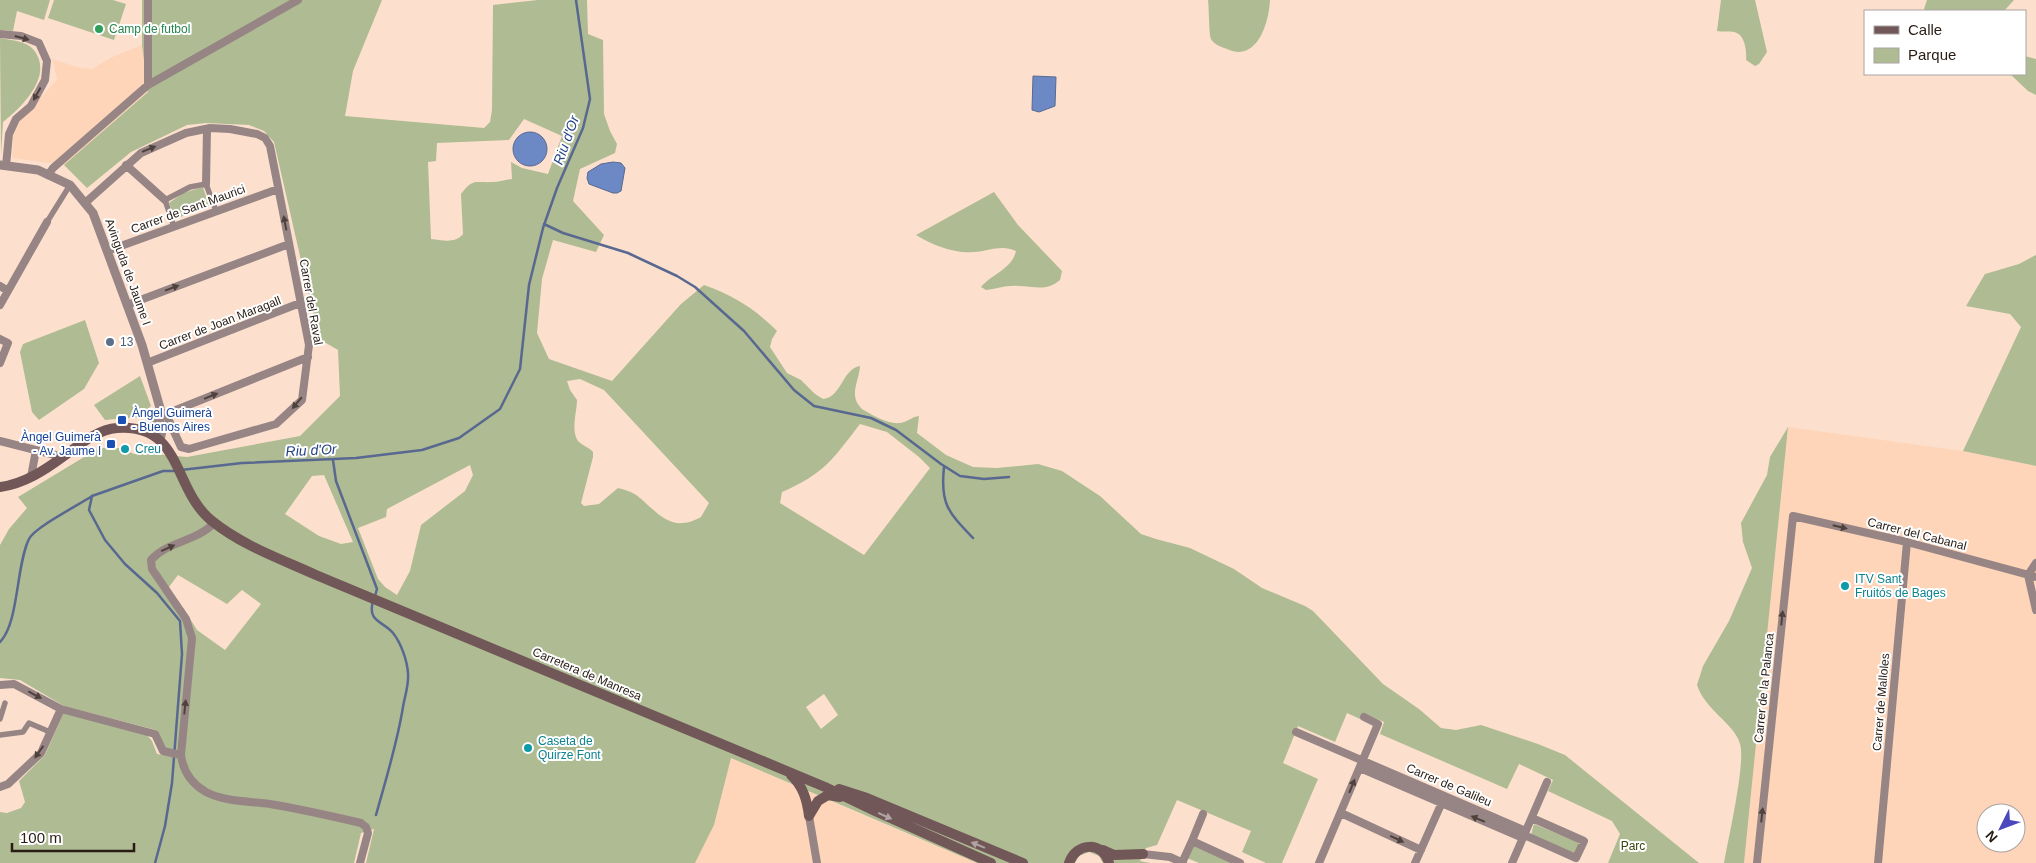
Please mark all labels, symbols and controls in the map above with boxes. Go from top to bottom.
legend [1864,10,2026,75]
text: Calle [1908,21,1942,38]
place label: Camp de futbol [109,22,190,36]
marker: Camp de futbol [93,23,105,35]
one-way arrow [15,34,30,42]
text: Parque [1908,46,1956,63]
one-way arrow [33,86,41,101]
water label: Riu d'Or [550,112,583,167]
one-way arrow [142,145,156,153]
street label: Carrer de Sant Maurici [129,182,247,236]
one-way arrow [280,214,288,230]
street label: Avinguda de Jaume I [102,217,154,327]
street label: Carrer del Raval [297,258,325,346]
one-way arrow [165,284,180,291]
street label: Carrer de Joan Maragall [157,293,283,353]
place label: 13 [120,335,134,349]
marker: 13 [104,336,116,348]
one-way arrow [204,391,219,399]
one-way arrow [291,396,302,409]
place label: Àngel Guimerà - Buenos Aires [132,405,212,434]
marker: Àngel Guimerà - Buenos Aires [116,414,128,426]
place label: Àngel Guimerà - Av. Jaume l [21,429,101,458]
marker: Àngel Guimerà - Av. Jaume l [105,438,117,450]
water label: Riu d'Or [285,441,338,459]
place label: Creu [135,442,161,456]
marker: Creu [119,443,131,455]
street label: Carrer del Cabanal [1866,515,1968,553]
one-way arrow [1833,523,1848,531]
one-way arrow [161,543,175,551]
place label: ITV Sant Fruitós de Bages [1855,572,1946,600]
marker: ITV Sant Fruitós de Bages [1839,580,1851,592]
one-way arrow [1778,610,1786,626]
street label: Carrer de la Palanca [1751,632,1777,743]
street label: Carretera de Manresa [530,645,644,704]
street label: Carrer de Malloles [1870,653,1892,751]
one-way arrow [28,691,42,699]
one-way arrow [182,698,190,714]
place label: Caseta de Quirze Font [538,734,601,762]
marker: Caseta de Quirze Font [522,742,534,754]
one-way arrow [34,745,44,759]
street label: Carrer de Galileu [1404,761,1494,809]
one-way arrow [1348,778,1356,793]
north arrow [1976,803,2026,853]
one-way arrow [1759,806,1767,822]
one-way arrow [878,812,892,820]
one-way arrow [1471,814,1485,822]
scale bar [12,820,135,852]
text: N [1982,828,2001,846]
text: 100 m [20,829,62,846]
one-way arrow [1390,835,1404,843]
park label: Parc [1621,839,1645,853]
one-way arrow [971,840,985,848]

